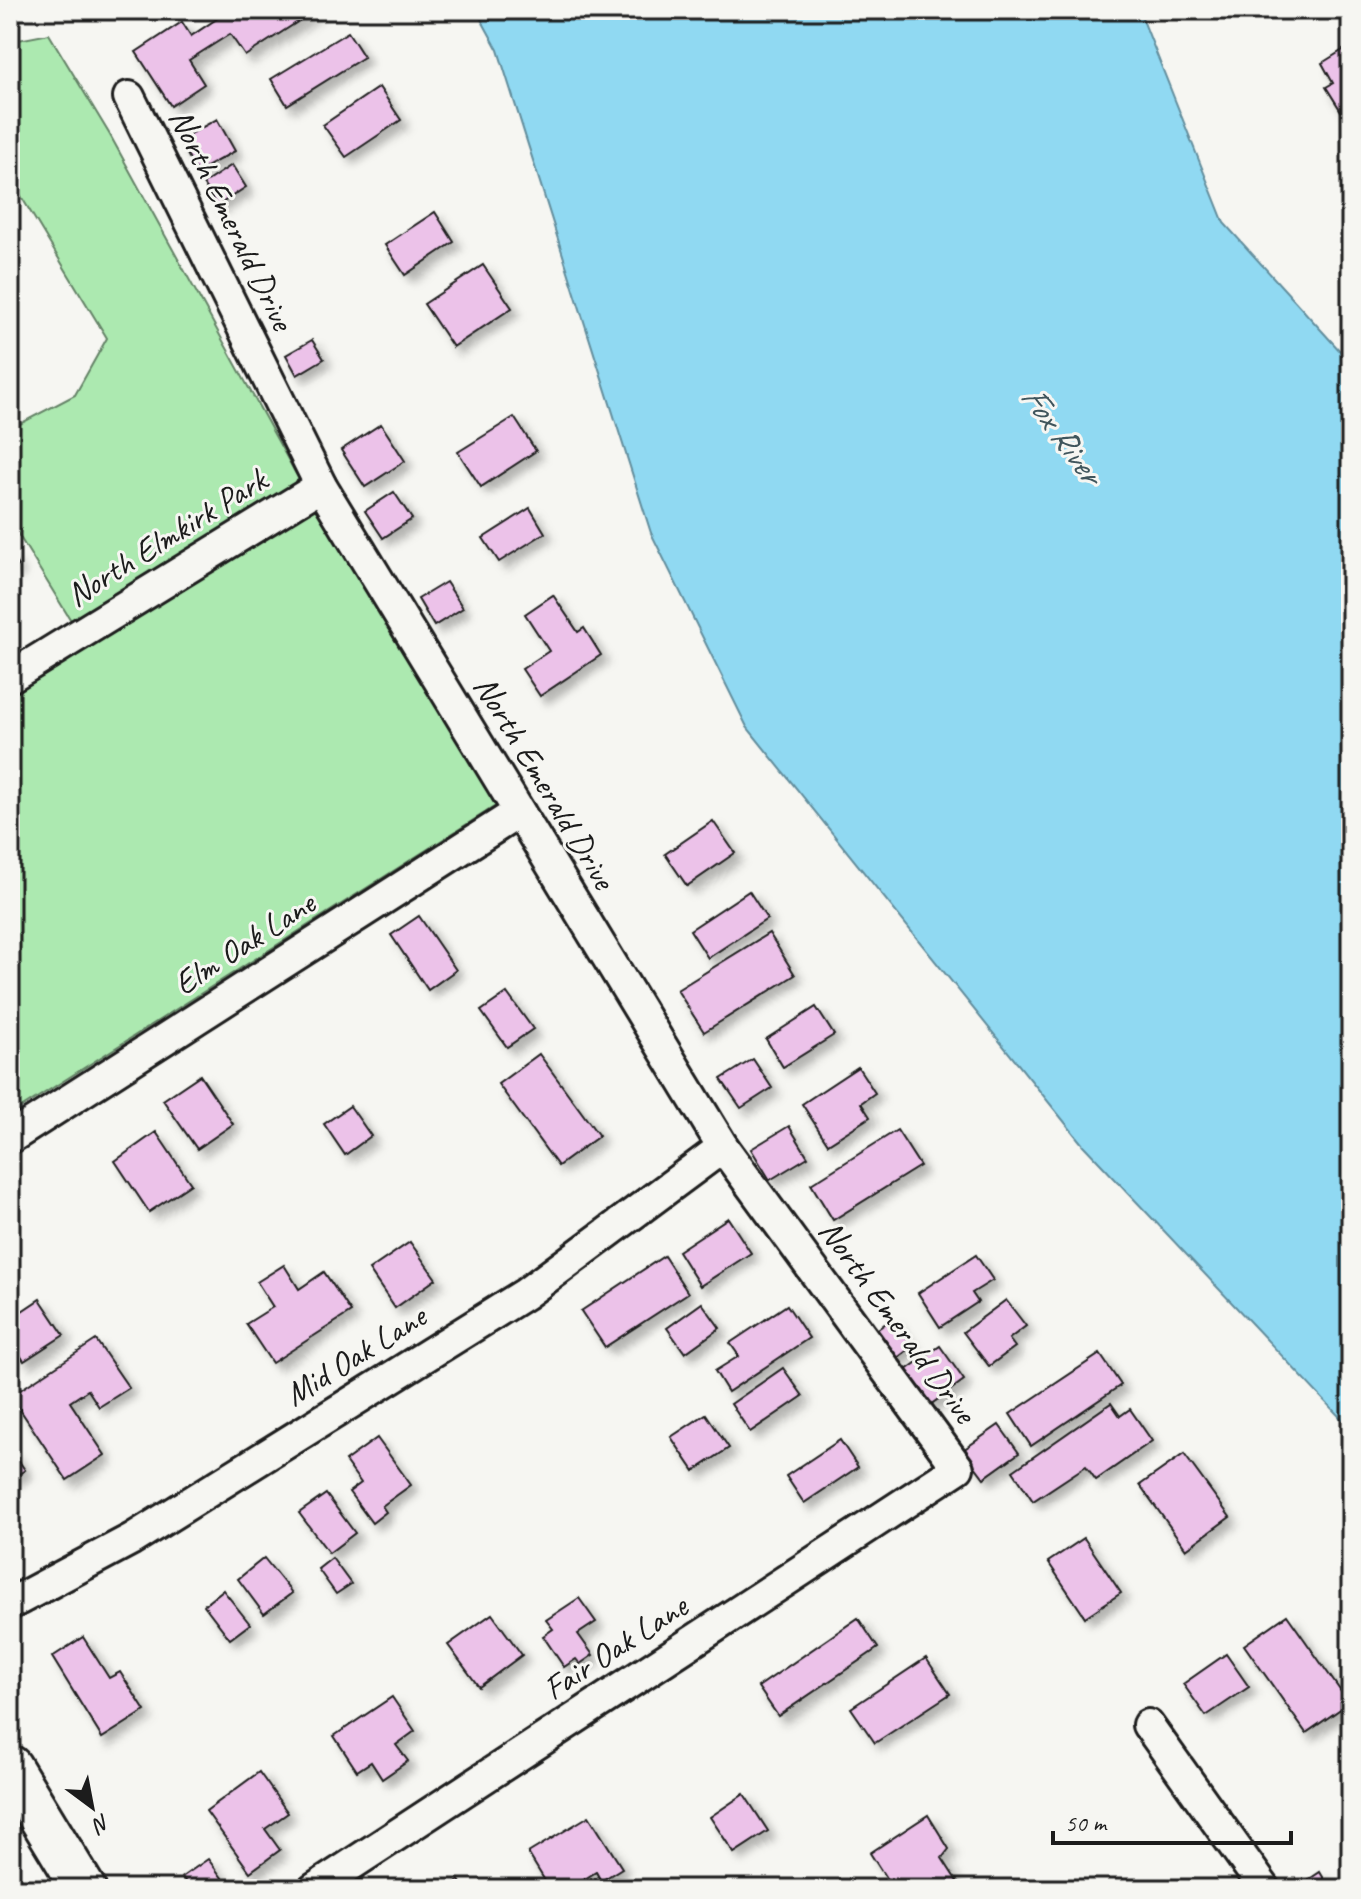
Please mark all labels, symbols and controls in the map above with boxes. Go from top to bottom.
street label: North Emerald Drive [160,101,306,340]
water label: Fox River [1011,376,1117,497]
street label: North Elmkirk Park [58,457,276,616]
street label: North Emerald Drive [464,667,627,899]
street label: Elm Oak Lane [165,880,324,1004]
street label: North Emerald Drive [810,1211,988,1434]
street label: Mid Oak Lane [276,1293,436,1415]
street label: Fair Oak Lane [535,1583,697,1709]
north arrow [52,1767,132,1847]
scale bar [1053,1795,1291,1845]
text: N [86,1808,115,1840]
text: 50 m [1065,1808,1108,1838]

